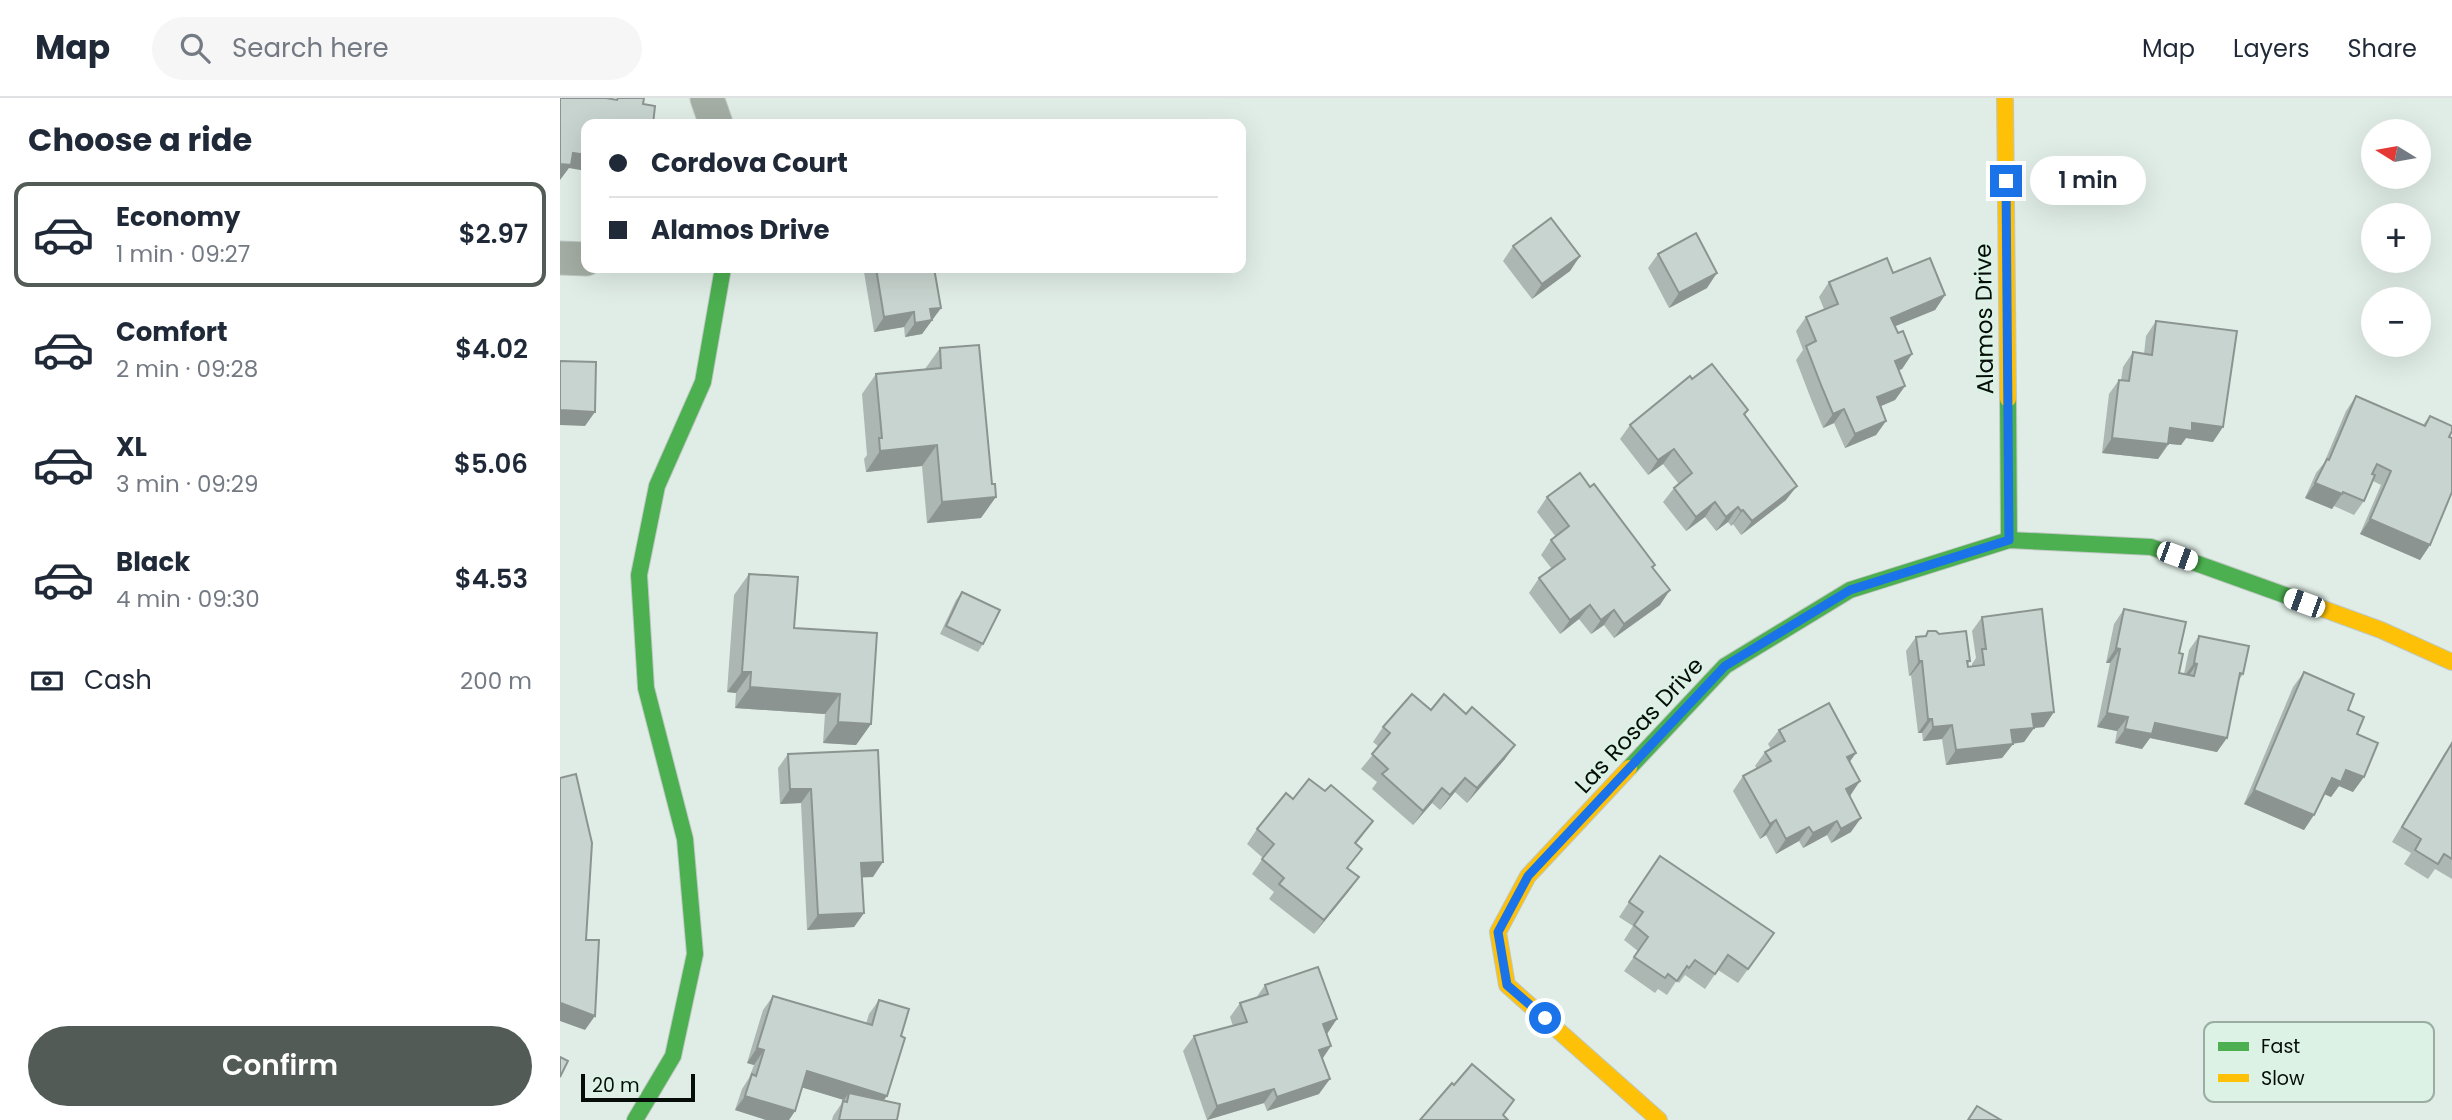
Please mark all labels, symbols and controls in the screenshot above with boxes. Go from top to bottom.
search box [152,17,642,80]
text: Map [35,24,110,71]
icon: search [176,29,214,67]
text: Search here [232,30,389,66]
text: Map [2142,32,2195,65]
text: Layers [2233,32,2309,65]
text: Share [2347,32,2417,65]
text: Choose a ride [28,117,252,162]
north arrow [2361,119,2431,189]
map controls [2361,119,2431,357]
text: Cordova Court [651,145,848,181]
callout: 1 min [2030,156,2146,206]
text: 1 min [2058,164,2118,196]
route end [1990,165,2022,197]
text: Economy [116,199,240,235]
icon: car [32,203,95,266]
button: + [2361,203,2431,273]
text: Alamos Drive [651,212,830,248]
text: $2.97 [459,216,528,252]
text: 1 min · 09:27 [116,238,250,270]
street label: Alamos Drive [1967,243,2001,395]
button: − [2361,287,2431,357]
text: Comfort [116,314,228,350]
icon: car [32,318,95,381]
text: $4.02 [455,331,528,367]
text: 2 min · 09:28 [116,353,258,385]
text: XL [116,429,147,465]
icon: car [32,433,95,496]
text: $5.06 [454,446,528,482]
text: 3 min · 09:29 [116,468,258,500]
car [2154,539,2201,573]
text: Black [116,544,190,580]
icon: car [32,548,95,611]
text: $4.53 [455,561,528,597]
text: 4 min · 09:30 [116,583,260,615]
car [2281,586,2328,620]
street label: Las Rosas Drive [1567,650,1711,800]
icon: cash [28,662,66,700]
text: Cash [84,662,152,698]
text: 200 m [460,665,532,697]
route start [1529,1002,1561,1034]
legend [2204,1022,2434,1102]
button: Confirm [28,1026,532,1106]
text: Fast [2261,1033,2300,1060]
text: Slow [2261,1065,2305,1092]
scale bar [581,1071,695,1103]
text: 20 m [592,1072,640,1099]

